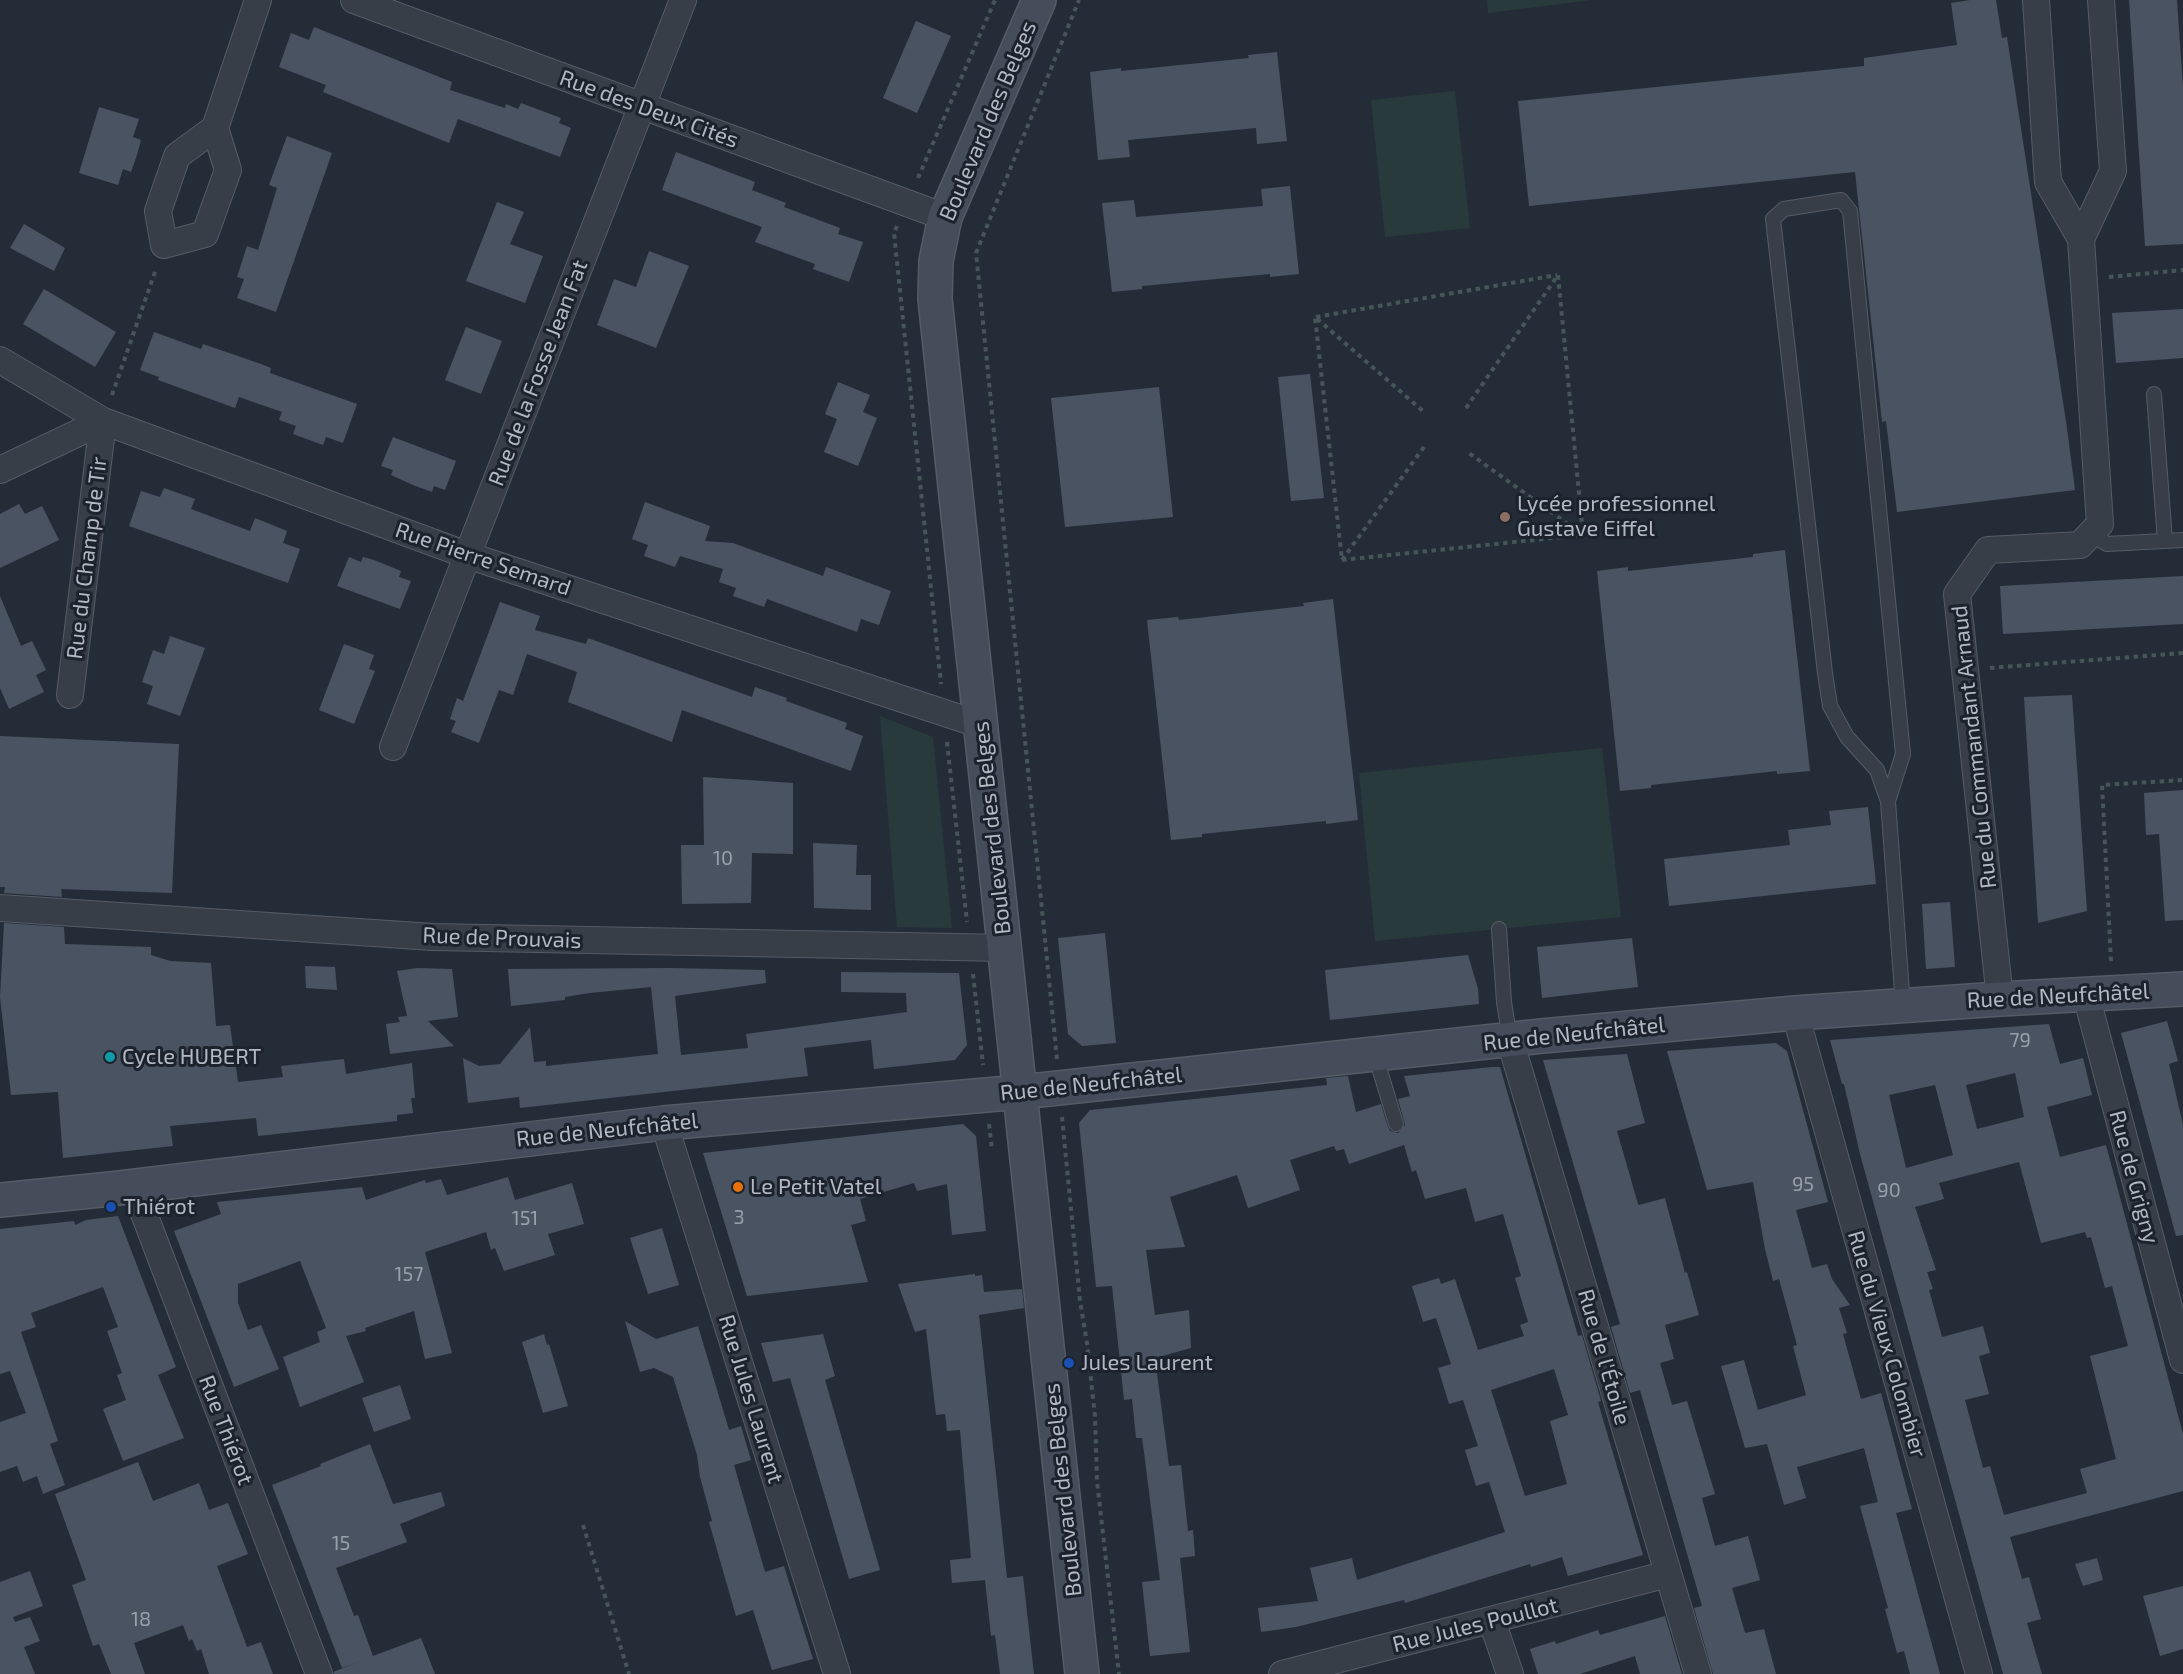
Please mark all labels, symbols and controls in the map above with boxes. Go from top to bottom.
street label: Boulevard des Belges [934,17,1042,225]
street label: Rue des Deux Cités [556,64,742,154]
street label: Rue de la Fosse Jean Fat [483,256,593,490]
street label: Rue du Champ de Tir [61,455,113,661]
place label: Lycée professionnel Gustave Eiffel [1517,491,1715,542]
marker: Lycée professionnel Gustave Eiffel [1498,510,1512,524]
street label: Rue Pierre Semard [392,517,574,601]
street label: Rue du Commandant Arnaud [1946,604,2002,890]
street label: Boulevard des Belges [968,720,1016,936]
house number: 10 [713,846,733,870]
street label: Rue de Prouvais [422,922,582,954]
street label: Rue de Neufchâtel [1966,978,2150,1014]
street label: Rue de Neufchâtel [1482,1011,1666,1057]
house number: 79 [2009,1028,2031,1052]
place label: Cycle HUBERT [122,1044,261,1070]
marker: Cycle HUBERT [103,1050,117,1064]
street label: Rue de Neufchâtel [999,1061,1183,1107]
street label: Rue de Neufchâtel [515,1107,699,1153]
street label: Rue de Grigny [2104,1107,2164,1247]
house number: 95 [1792,1172,1814,1196]
place label: Le Petit Vatel [750,1174,881,1200]
house number: 90 [1877,1178,1901,1202]
marker: Le Petit Vatel [731,1180,745,1194]
place label: Thiérot [123,1194,195,1220]
marker: Thiérot [104,1200,118,1214]
house number: 3 [733,1205,745,1229]
house number: 151 [512,1206,538,1230]
street label: Rue du Vieux Colombier [1842,1228,1932,1460]
house number: 157 [395,1262,423,1286]
street label: Rue de l'Étoile [1572,1286,1636,1428]
street label: Rue Jules Laurent [713,1312,789,1486]
place label: Jules Laurent [1081,1350,1213,1376]
marker: Jules Laurent [1062,1356,1076,1370]
street label: Rue Thiérot [193,1372,259,1488]
street label: Boulevard des Belges [1039,1382,1087,1598]
house number: 15 [332,1531,350,1555]
street label: Rue Jules Poullot [1390,1592,1560,1658]
house number: 18 [131,1607,151,1631]

